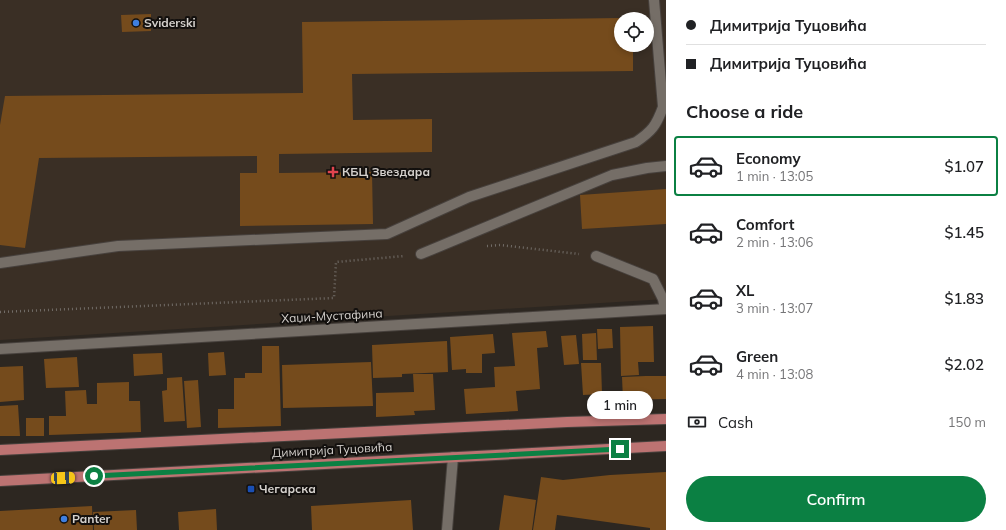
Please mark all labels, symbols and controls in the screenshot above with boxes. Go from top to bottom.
map controls [614,12,654,52]
button: locate [614,12,654,52]
place label: Sviderski [144,15,196,30]
text: Димитрија Туцовића [710,16,867,35]
marker: Sviderski [131,18,141,28]
text: Димитрија Туцовића [710,54,867,73]
text: Choose a ride [686,100,803,123]
icon: car [688,148,724,184]
text: Economy [736,149,801,168]
text: $1.07 [944,157,984,176]
place label: КБЦ Звездара [342,164,430,179]
marker: КБЦ Звездара [327,166,339,178]
text: 1 min · 13:05 [736,168,813,184]
icon: car [688,214,724,250]
text: Comfort [736,215,794,234]
text: $1.45 [944,223,984,242]
text: 2 min · 13:06 [736,234,813,250]
icon: car [688,280,724,316]
text: XL [736,281,754,300]
text: $1.83 [944,289,984,308]
text: 3 min · 13:07 [736,300,813,316]
street label: Хаџи-Мустафина [281,305,383,326]
icon: car [688,346,724,382]
text: Green [736,347,778,366]
text: $2.02 [944,355,984,374]
text: 4 min · 13:08 [736,366,813,382]
callout: 1 min [587,391,653,419]
text: 1 min [603,397,637,413]
icon: cash [686,411,708,433]
text: Cash [718,413,753,432]
text: 150 m [948,414,986,430]
street label: Димитрија Туцовића [271,439,393,460]
route end [611,440,629,458]
route start [85,467,103,485]
car [51,471,75,485]
button: Confirm [686,476,986,522]
place label: Чегарска [259,481,316,496]
marker: Чегарска [246,484,256,494]
place label: Panter [72,511,110,526]
marker: Panter [59,514,69,524]

